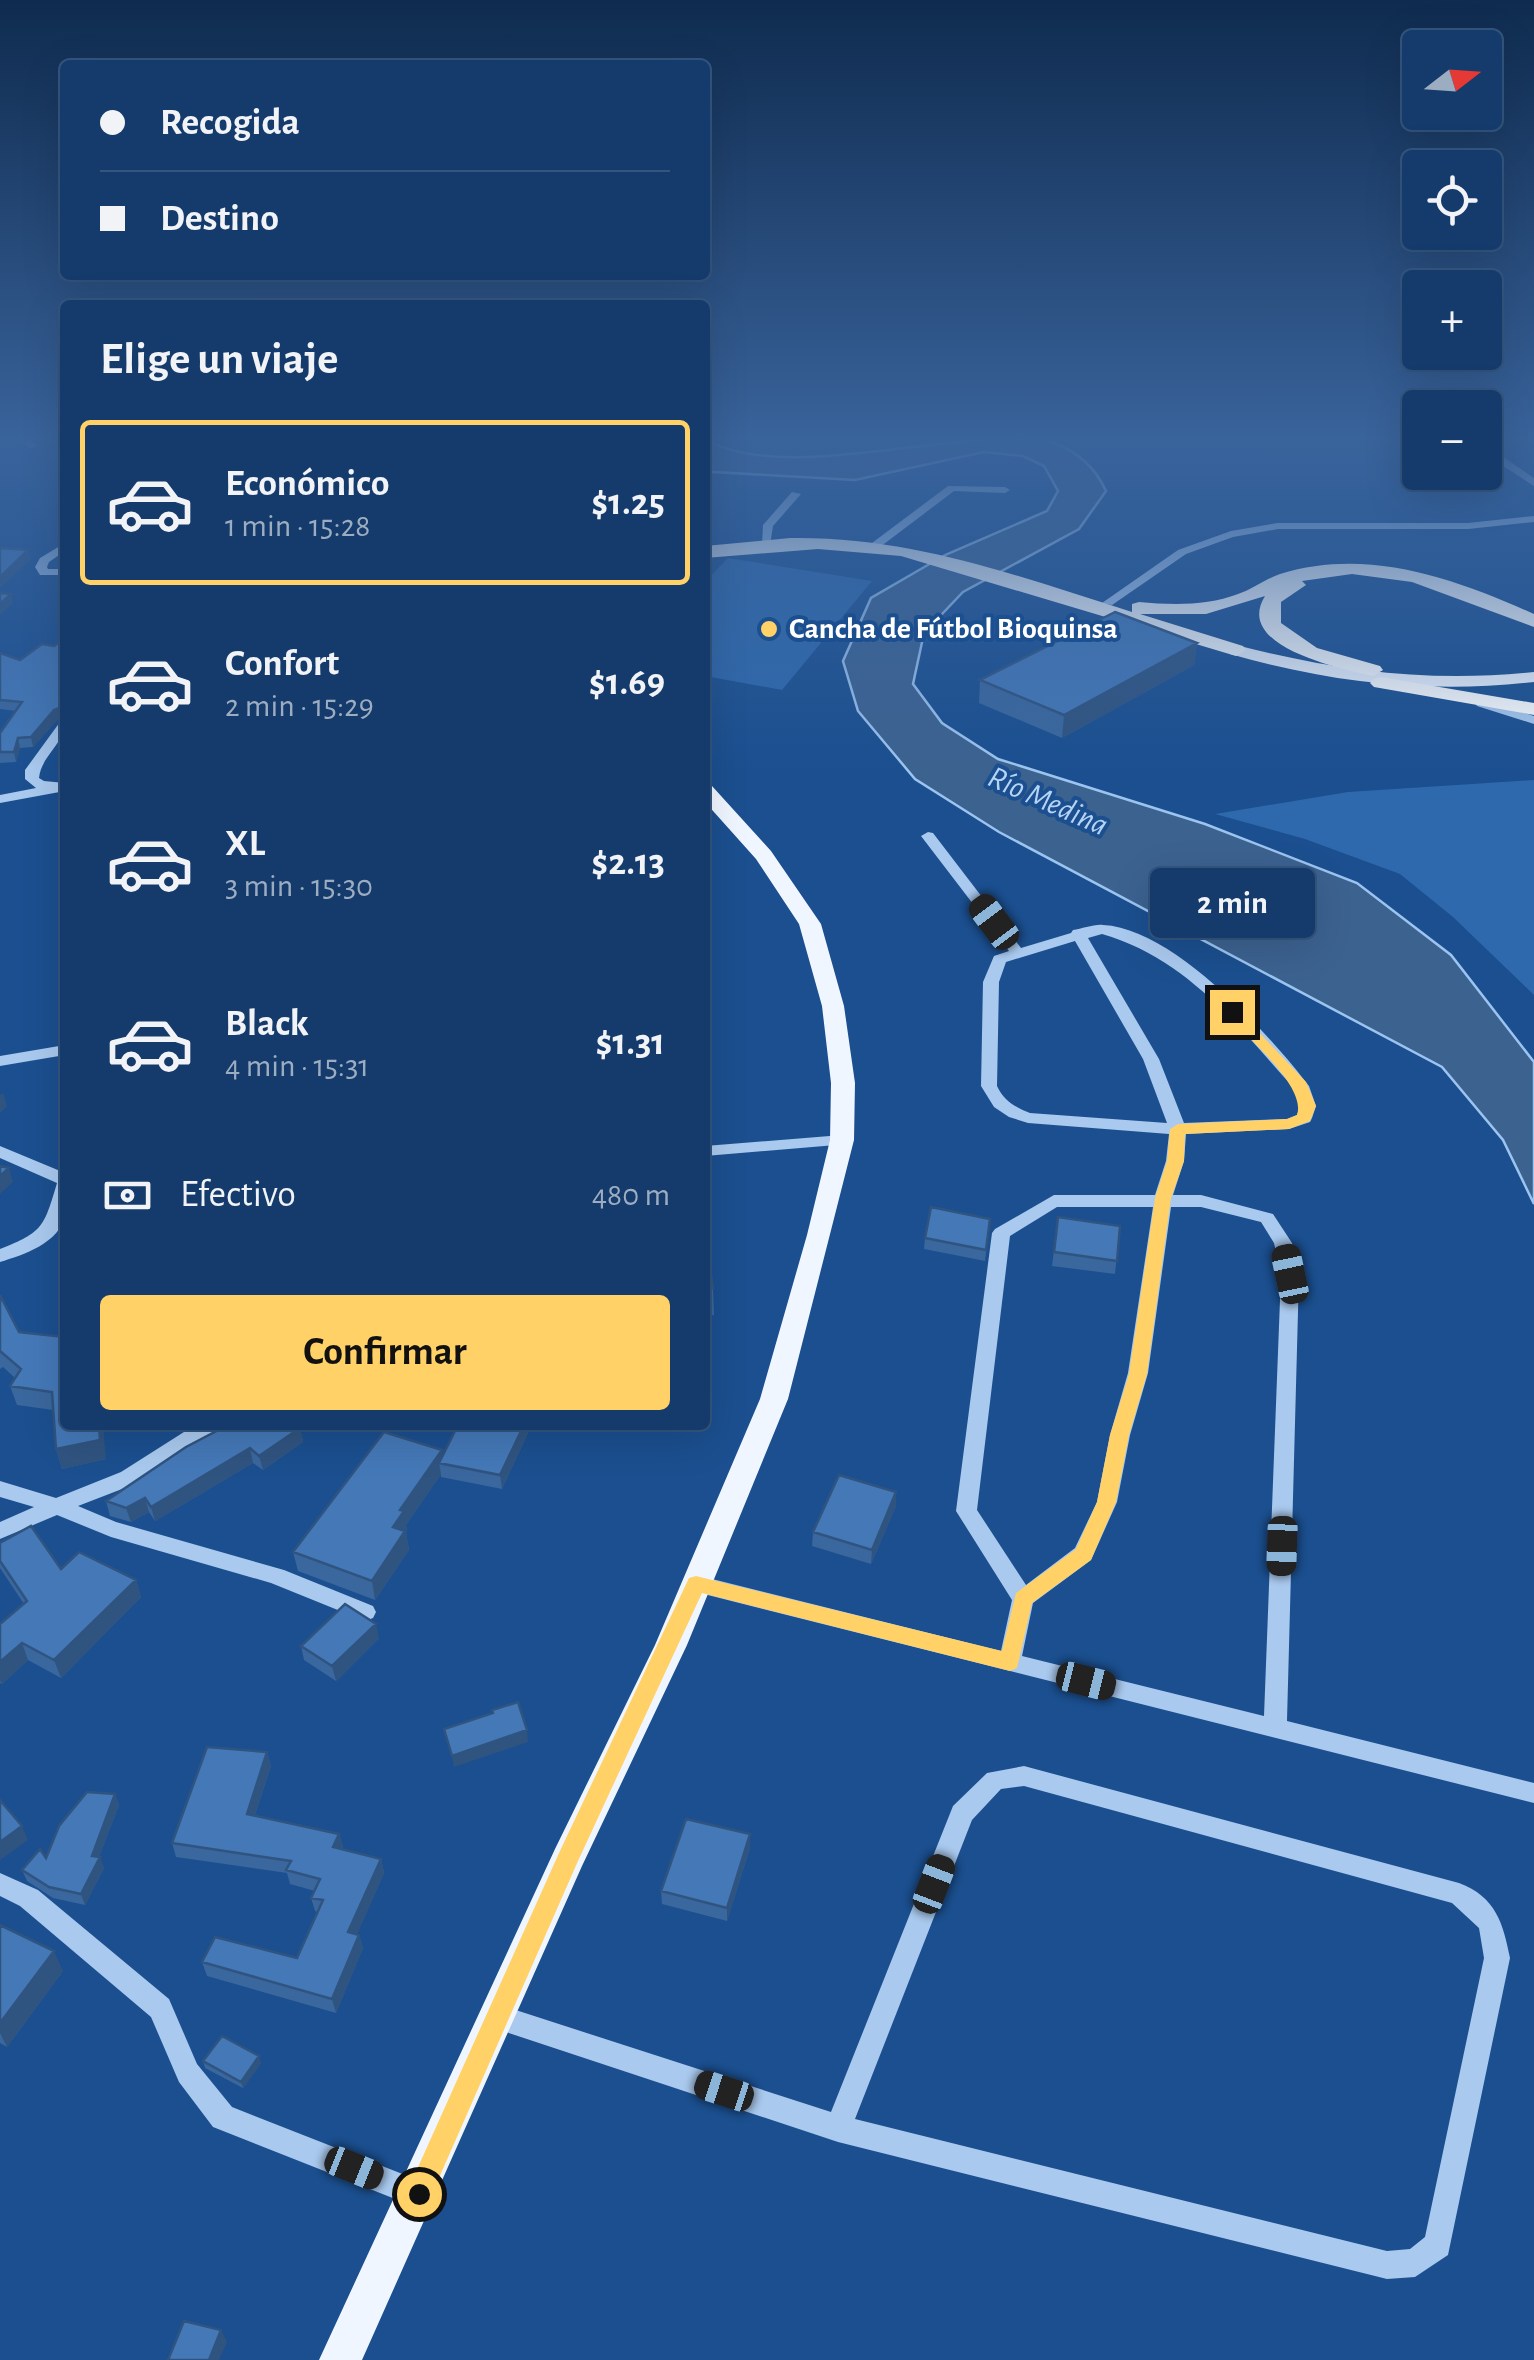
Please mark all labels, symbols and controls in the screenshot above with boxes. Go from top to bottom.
north arrow [1402,30,1502,130]
map controls [1402,30,1502,490]
text: Recogida [160,104,300,142]
button: locate [1402,150,1502,250]
text: Destino [160,200,279,238]
button: + [1402,270,1502,370]
text: Elige un viaje [100,337,339,382]
button: − [1402,390,1502,490]
icon: car [105,458,195,548]
text: Económico [225,465,389,503]
text: $1.25 [591,484,665,522]
text: 1 min · 15:28 [225,510,370,542]
place label: Cancha de Fútbol Bioquinsa [789,614,1118,644]
marker: Cancha de Fútbol Bioquinsa [758,618,780,640]
icon: car [105,638,195,728]
text: Confort [225,645,339,683]
text: $1.69 [589,664,665,702]
text: 2 min · 15:29 [225,690,374,722]
water label: Río Medina [983,760,1113,842]
icon: car [105,818,195,908]
text: XL [225,825,265,863]
text: $2.13 [591,844,665,882]
callout: 2 min [1150,867,1314,937]
text: 3 min · 15:30 [225,870,373,902]
text: 2 min [1197,887,1268,919]
car [964,889,1024,955]
route end [1210,990,1255,1035]
icon: car [105,998,195,1088]
text: Black [225,1005,309,1043]
text: $1.31 [595,1024,665,1062]
text: 4 min · 15:31 [225,1050,369,1082]
icon: cash [100,1168,155,1223]
text: Efectivo [180,1176,296,1214]
text: 480 m [592,1179,670,1211]
car [1269,1242,1311,1306]
button: Confirmar [100,1295,670,1410]
car [1266,1515,1298,1577]
car [1053,1659,1119,1703]
car [909,1851,959,1917]
car [691,2067,757,2115]
car [321,2143,387,2193]
route start [397,2172,442,2217]

